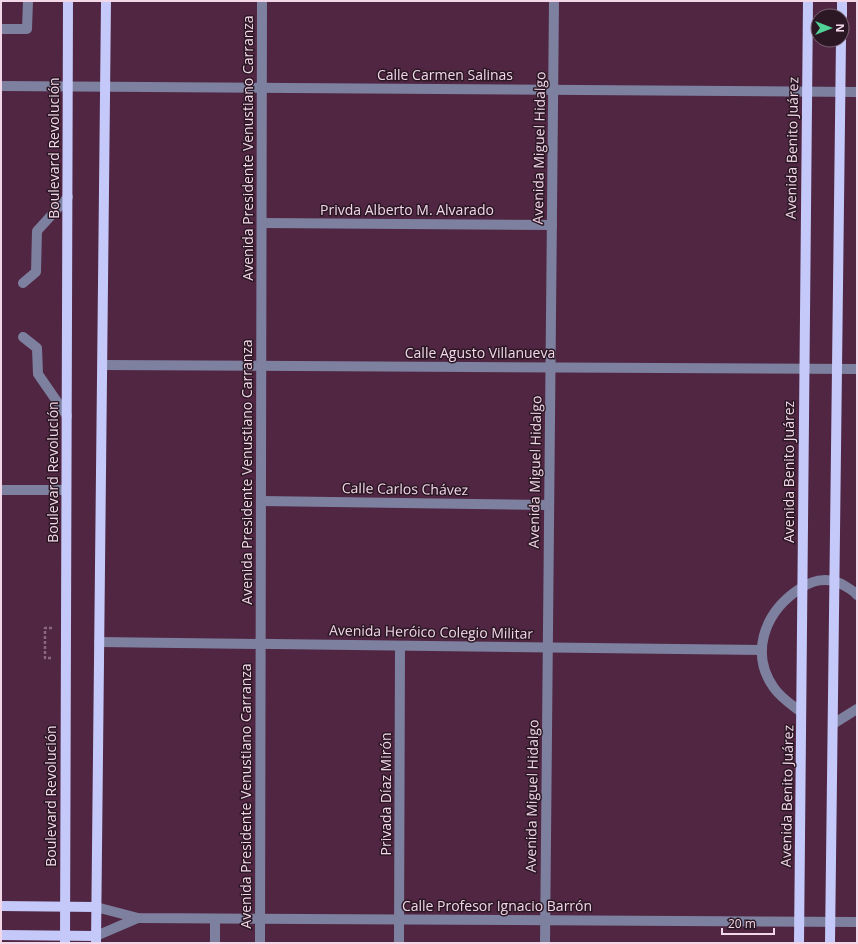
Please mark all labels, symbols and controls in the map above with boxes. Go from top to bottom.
north arrow [810,8,850,48]
street label: Avenida Presidente Venustiano Carranza [238,15,257,281]
text: N [833,24,848,32]
street label: Calle Carmen Salinas [377,65,513,84]
street label: Avenida Miguel Hidalgo [528,71,549,225]
street label: Avenida Benito Juárez [781,76,802,219]
street label: Boulevard Revolución [44,77,63,219]
street label: Privda Alberto M. Alvarado [320,200,494,219]
street label: Avenida Presidente Venustiano Carranza [237,339,256,605]
street label: Calle Agusto Villanueva [405,343,555,362]
street label: Avenida Miguel Hidalgo [524,395,545,549]
street label: Avenida Benito Juárez [779,400,798,543]
street label: Boulevard Revolución [43,401,62,543]
street label: Calle Carlos Chávez [342,478,469,499]
street label: Avenida Heróico Colegio Militar [329,620,533,643]
street label: Avenida Presidente Venustiano Carranza [236,663,255,929]
street label: Avenida Miguel Hidalgo [521,719,542,873]
street label: Avenida Benito Juárez [776,724,797,867]
street label: Boulevard Revolución [41,725,60,867]
street label: Privada Díaz Mirón [376,733,395,855]
street label: Calle Profesor Ignacio Barrón [402,896,592,915]
scale bar [722,910,774,936]
text: 20 m [728,915,756,932]

